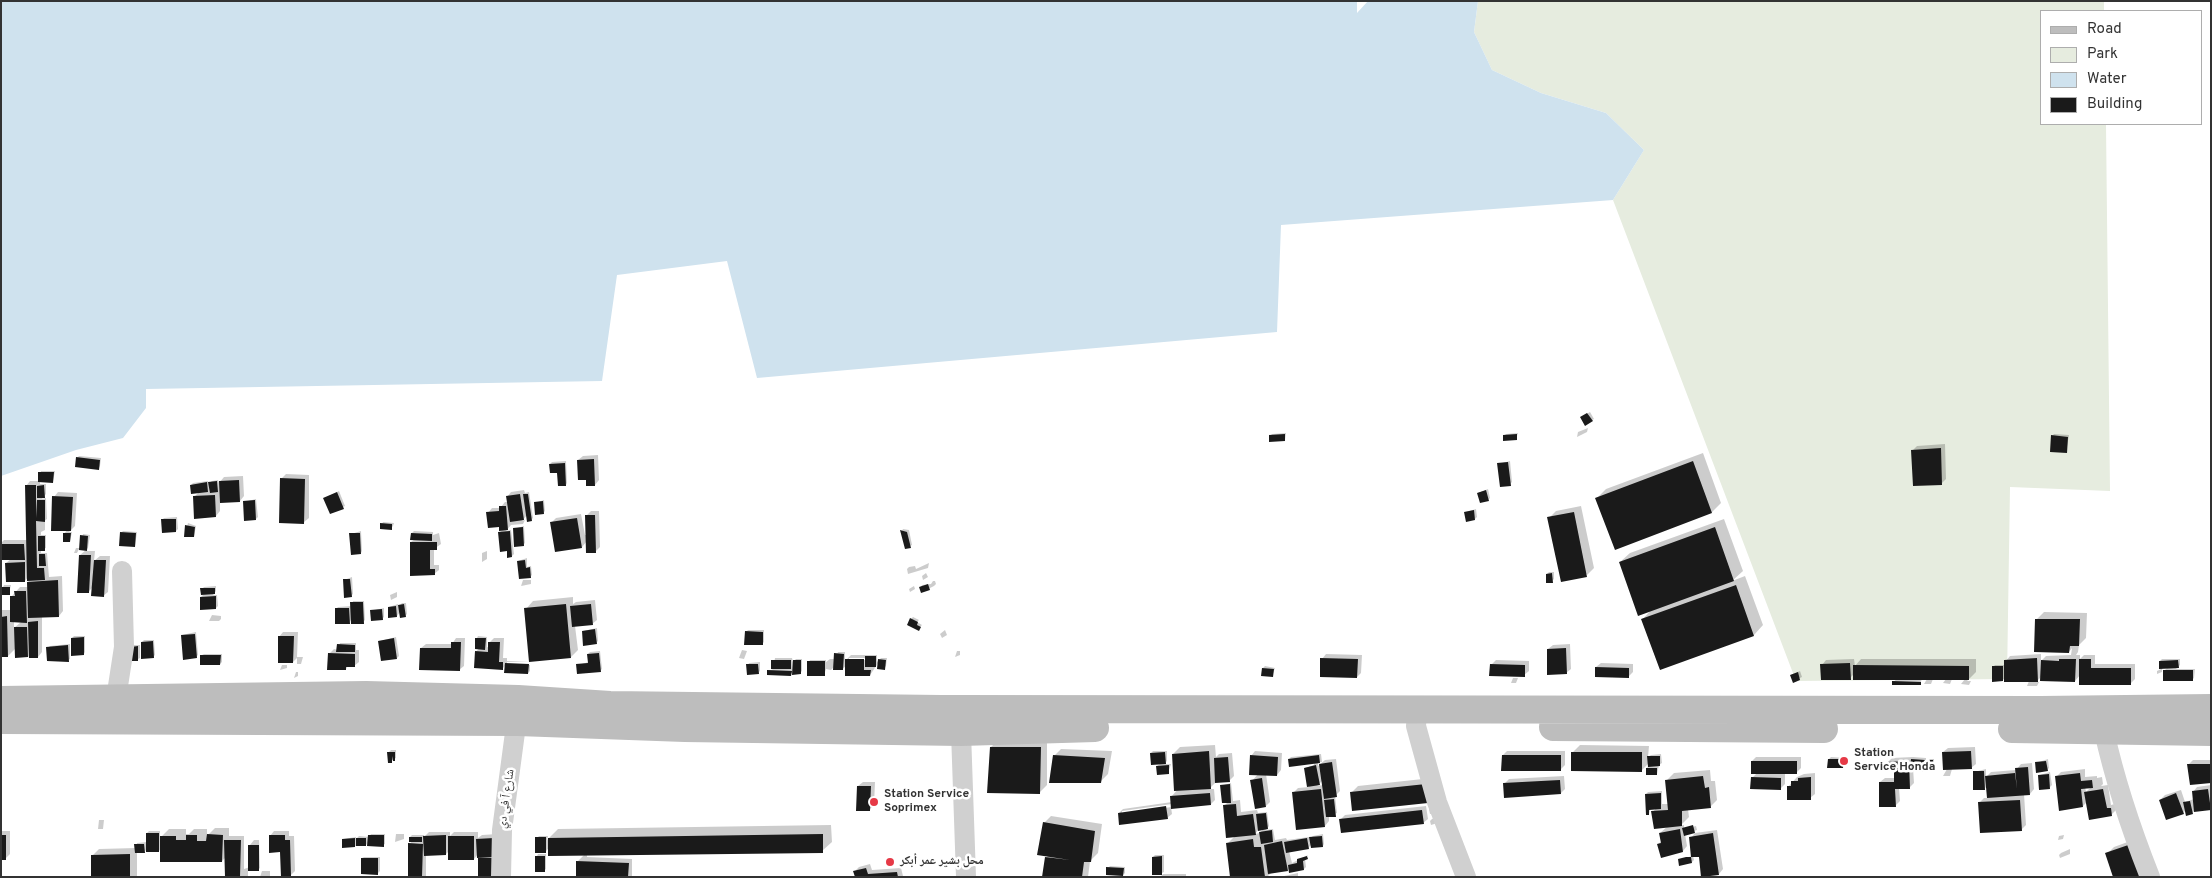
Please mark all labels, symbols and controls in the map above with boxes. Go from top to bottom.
legend [2040,10,2202,125]
text: Road [2087,20,2122,39]
text: Park [2087,45,2118,64]
text: Water [2087,70,2126,89]
text: Building [2087,95,2142,114]
place label: Station Service Honda [1854,747,1935,775]
marker: Station Service Honda [1838,755,1850,767]
street label: شارع آ في دي [496,768,518,830]
place label: Station Service Soprimex [884,788,969,816]
marker: Station Service Soprimex [868,796,880,808]
place label: محل بشير عمر أبكر [900,855,984,869]
marker: محل بشير عمر أبكر [884,856,896,868]

